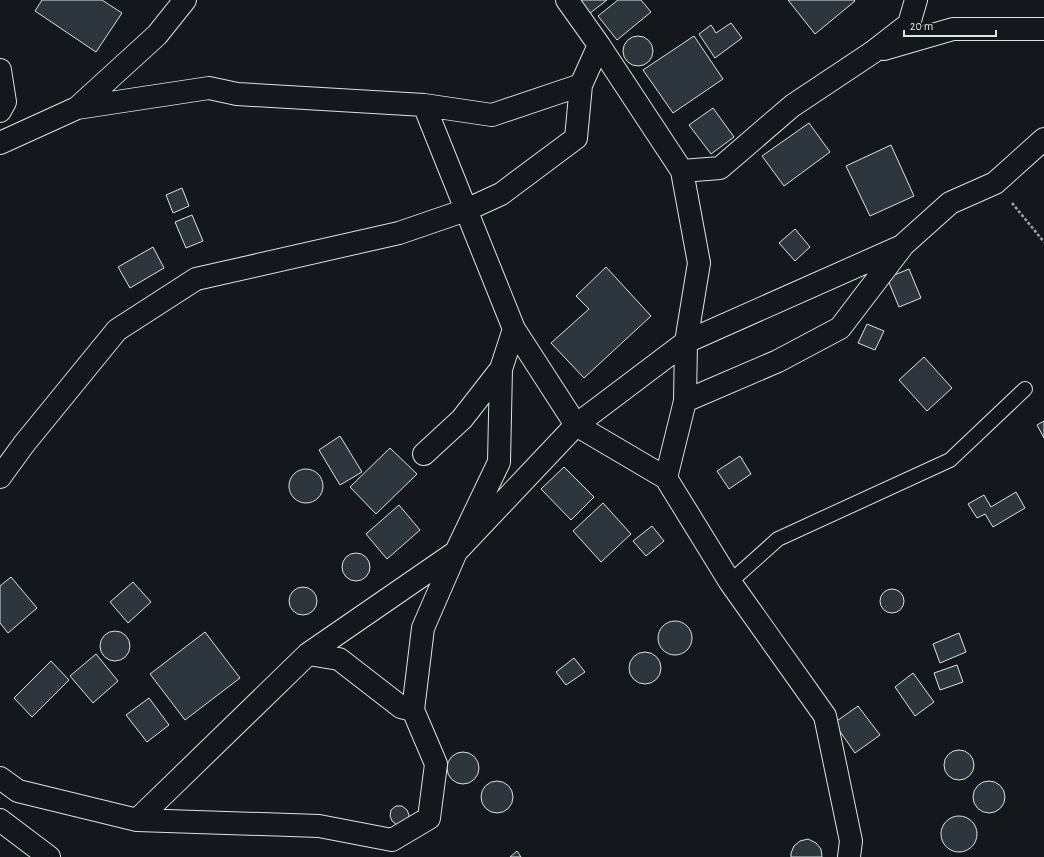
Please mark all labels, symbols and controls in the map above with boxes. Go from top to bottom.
scale bar [904,12,996,38]
text: 20 m [910,20,933,32]

